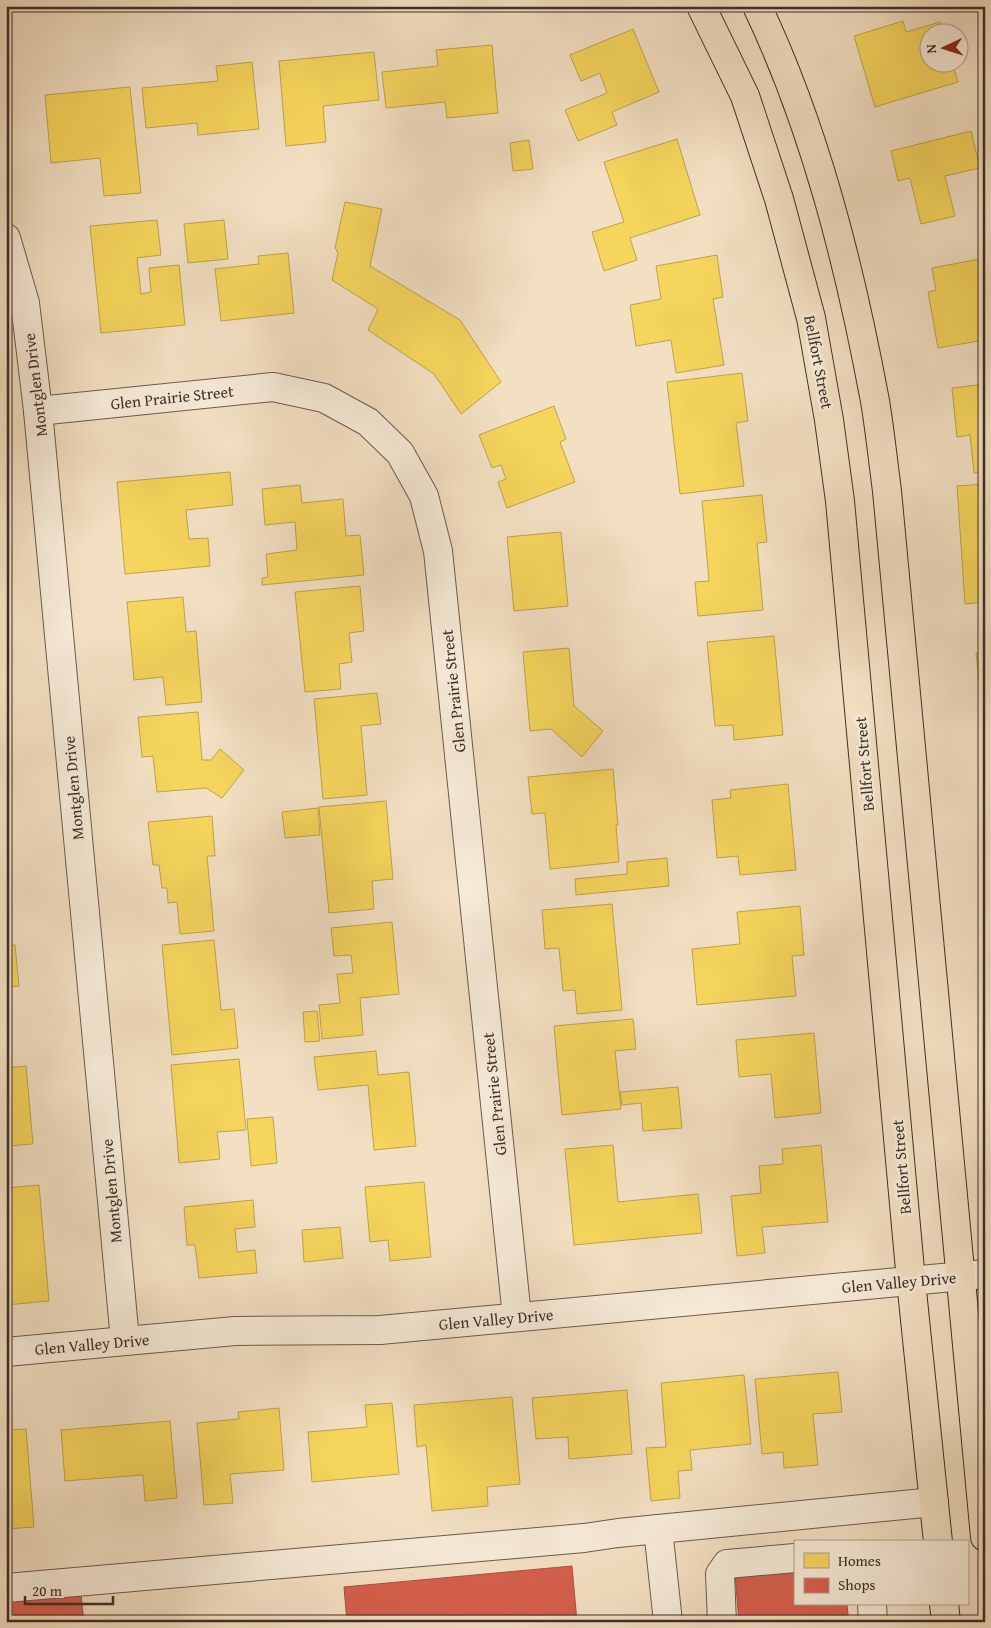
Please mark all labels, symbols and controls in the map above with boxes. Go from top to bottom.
north arrow [918,22,968,72]
text: N [921,43,941,54]
street label: Bellfort Street [798,313,840,411]
street label: Montglen Drive [17,332,53,438]
street label: Glen Prairie Street [109,379,235,415]
street label: Glen Prairie Street [435,628,471,754]
street label: Bellfort Street [848,715,880,812]
street label: Montglen Drive [57,735,89,841]
street label: Glen Prairie Street [476,1031,512,1157]
street label: Bellfort Street [885,1118,917,1215]
street label: Montglen Drive [95,1138,127,1244]
street label: Glen Valley Drive [841,1265,957,1299]
street label: Glen Valley Drive [438,1302,554,1336]
street label: Glen Valley Drive [34,1327,150,1361]
legend [794,1540,968,1606]
text: Homes [838,1550,881,1571]
scale bar [25,1573,112,1605]
text: Shops [838,1574,875,1595]
text: 20 m [32,1580,63,1601]

